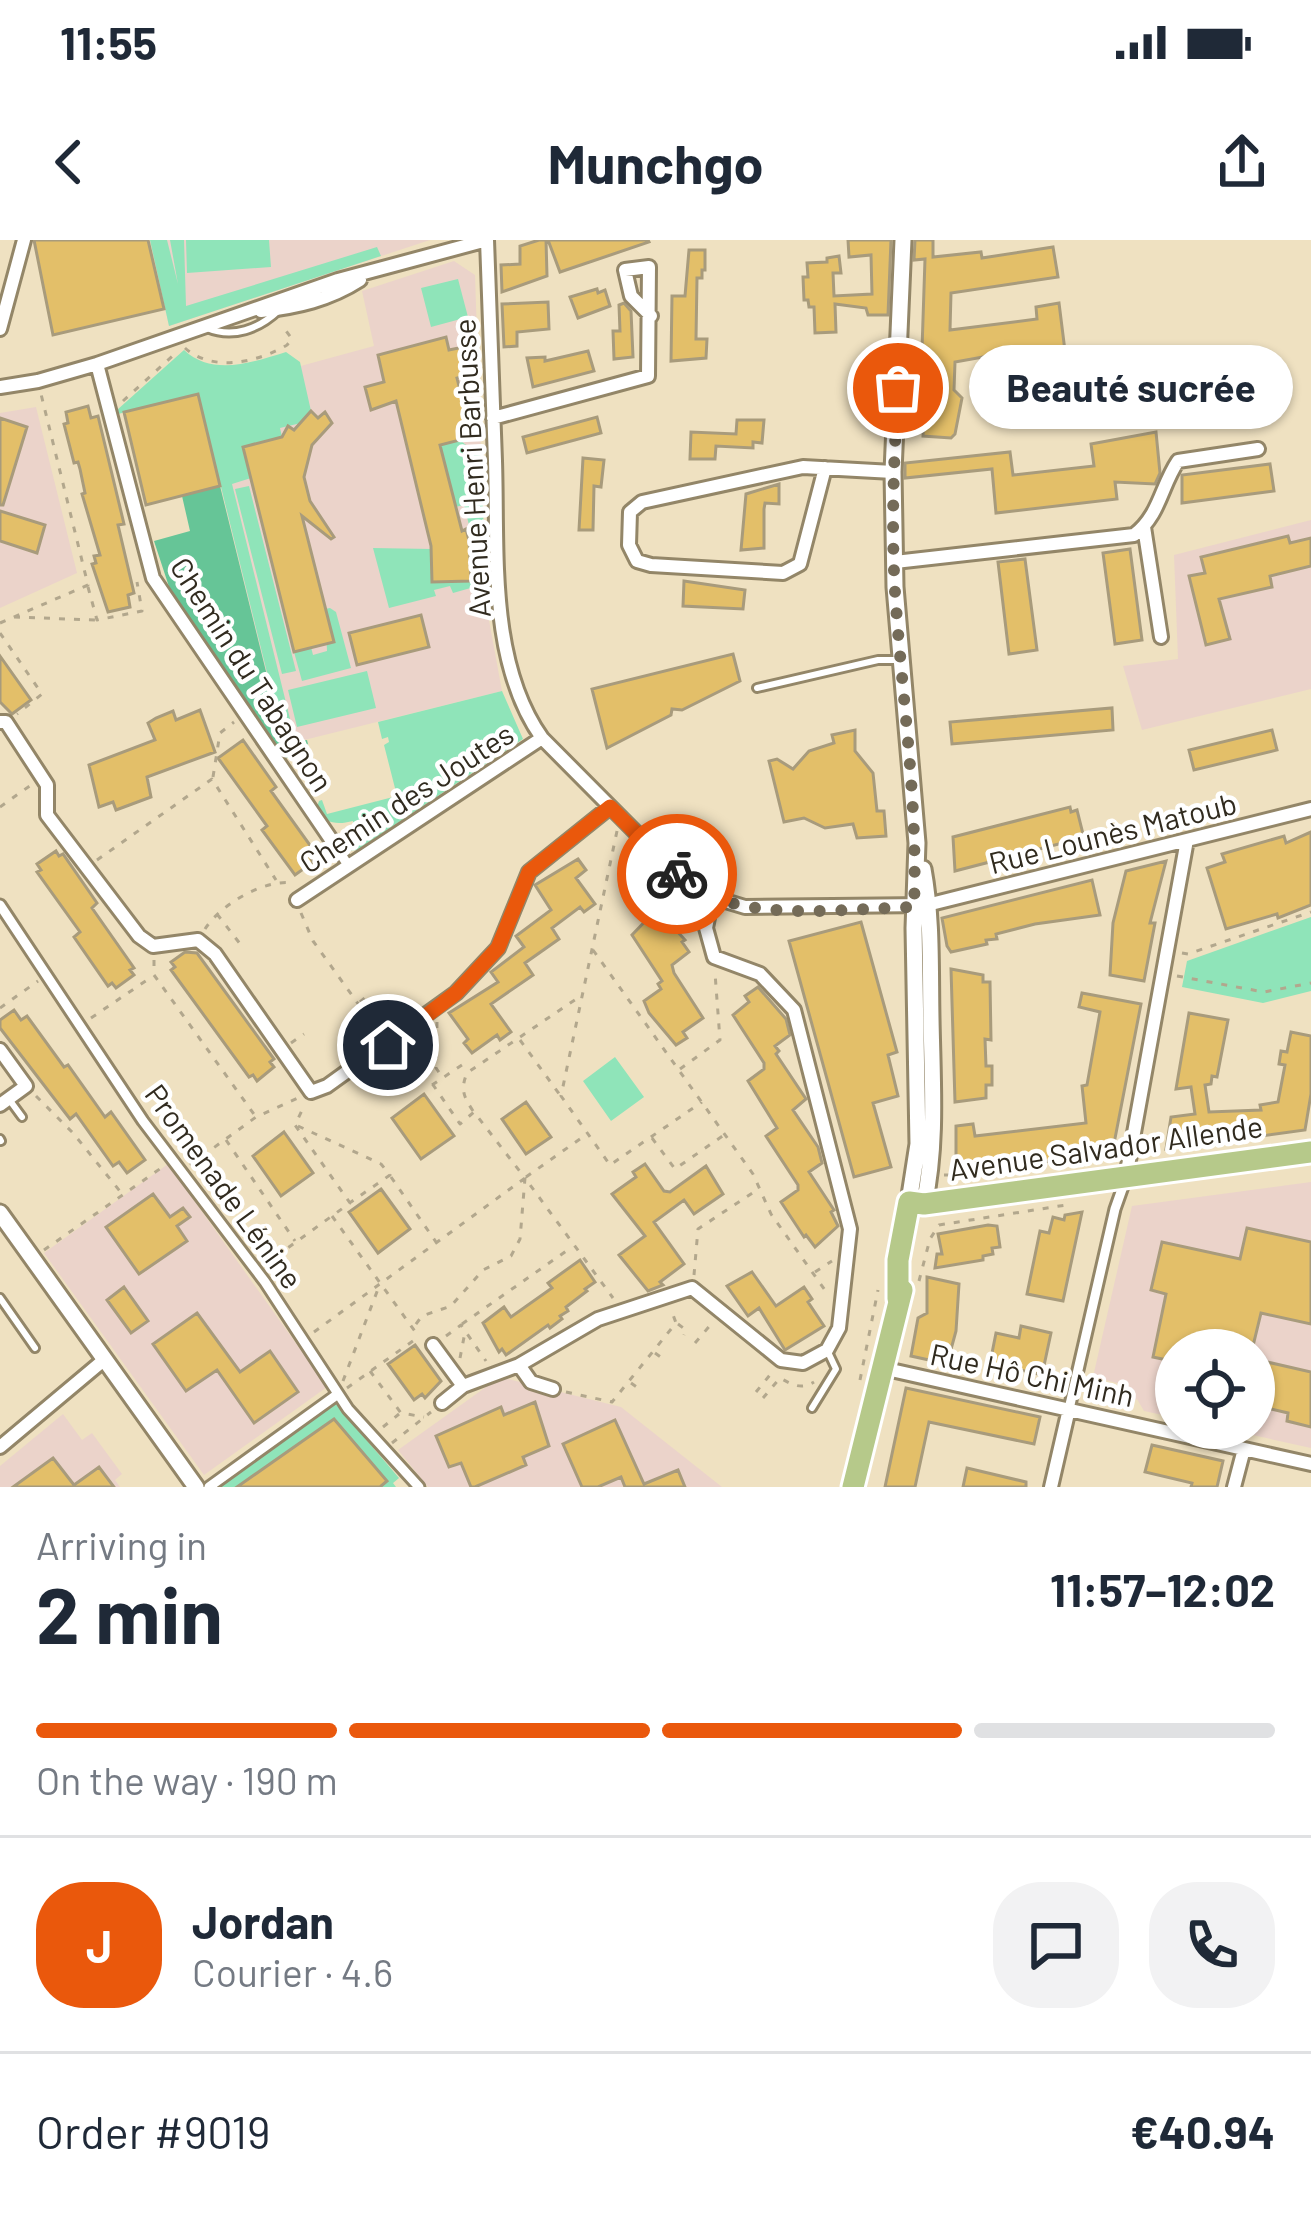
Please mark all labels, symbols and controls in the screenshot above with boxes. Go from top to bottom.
text: 11:55 [60,15,157,69]
icon: back [36,129,102,195]
icon: share [1209,129,1275,195]
text: Munchgo [547,130,764,195]
street label: Avenue Henri Barbusse [445,318,497,619]
pin [847,337,949,439]
callout: Beauté sucrée [970,346,1294,430]
icon: bag [865,355,931,421]
text: Beauté sucrée [1006,363,1256,410]
street label: Chemin du Tabagnon [164,550,342,798]
street label: Chemin des Joutes [292,715,520,880]
street label: Rue Lounès Matoub [985,784,1240,880]
courier [617,814,737,934]
icon: bike [644,841,710,907]
pin [337,994,439,1096]
icon: home [355,1012,421,1078]
street label: Promenade Lénine [138,1076,311,1295]
street label: Avenue Salvador Allende [947,1107,1265,1187]
map controls [1155,1329,1275,1449]
button: locate [1155,1329,1275,1449]
street label: Rue Hô Chi Minh [927,1335,1138,1413]
text: Arriving in [36,1521,207,1568]
text: 11:57–12:02 [1050,1562,1275,1616]
text: 2 min [36,1566,223,1660]
text: On the way · 190 m [36,1756,338,1803]
button: chat [993,1882,1119,2008]
button: phone [1149,1882,1275,2008]
text: Jordan [192,1894,334,1948]
text: J [86,1918,112,1972]
text: Courier · 4.6 [192,1948,393,1995]
text: Order #9019 [36,2104,271,2158]
text: €40.94 [1130,2104,1275,2158]

